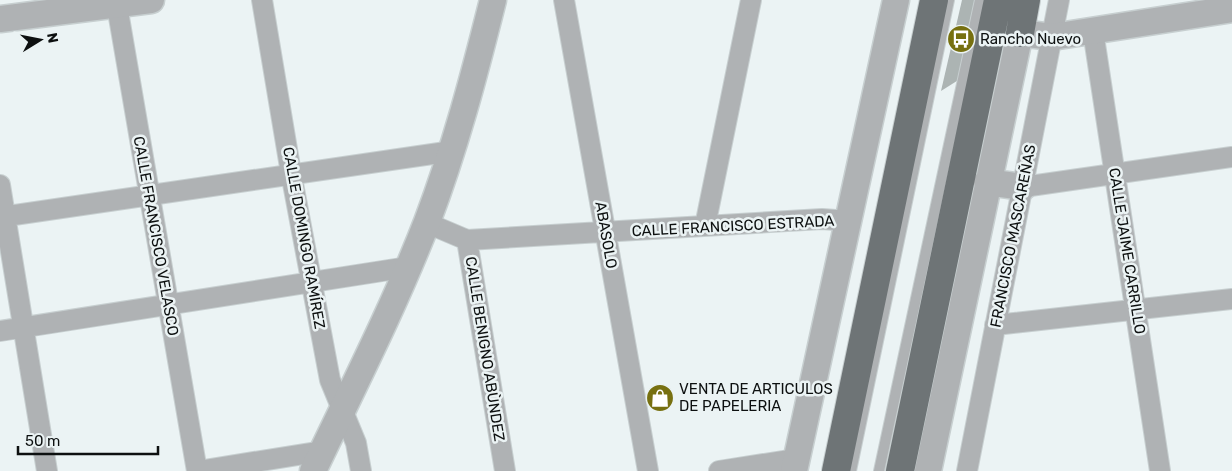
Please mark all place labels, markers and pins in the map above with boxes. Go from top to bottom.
bus stop icon: Rancho Nuevo [946,24,976,54]
place label: Rancho Nuevo [980,30,1081,48]
place label: VENTA DE ARTICULOS DE PAPELERIA [679,380,833,415]
shop icon: VENTA DE ARTICULOS DE PAPELERIA [645,383,675,413]

